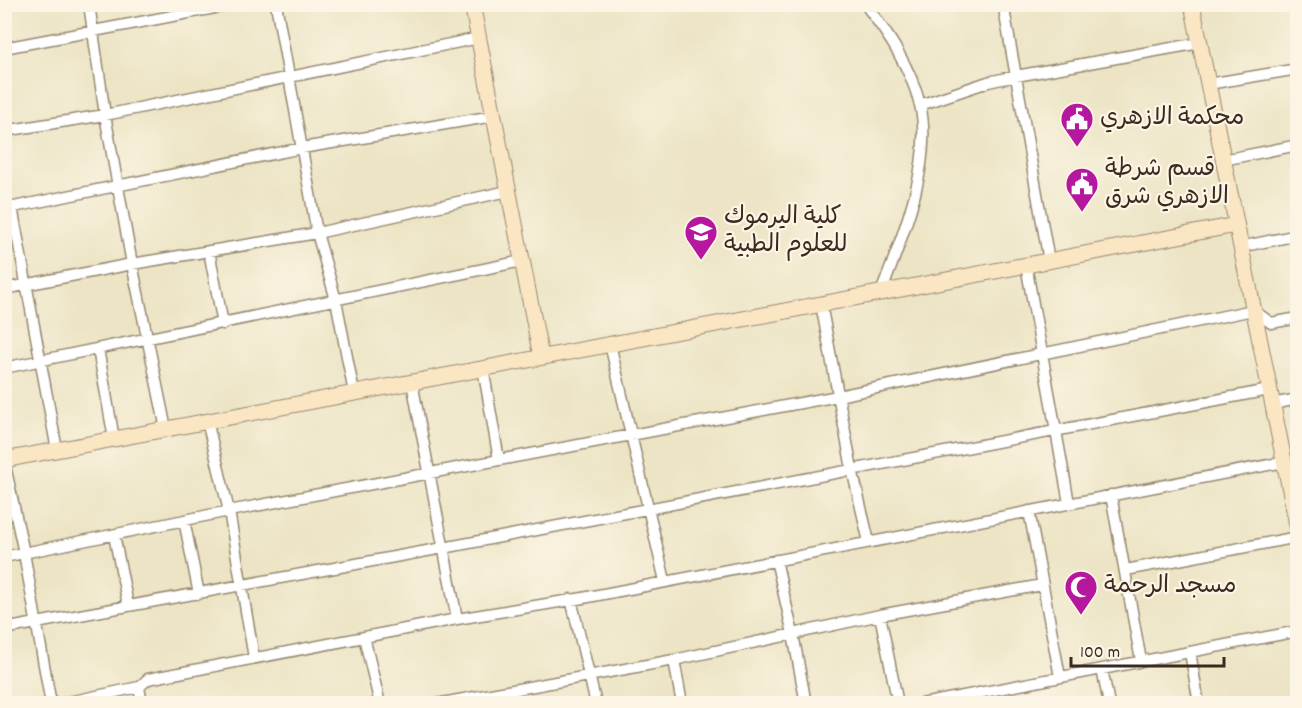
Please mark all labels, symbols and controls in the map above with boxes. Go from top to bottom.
public building icon: محكمة الازهري [1059,101,1095,148]
place label: محكمة الازهري [1100,102,1244,136]
place label: قسم شرطة الازهري شرق [1105,153,1229,215]
public building icon: قسم شرطة الازهري شرق [1064,166,1100,213]
place label: كلية اليرموك للعلوم الطبية [724,201,847,263]
school or university icon: كلية اليرموك للعلوم الطبية [683,214,719,261]
mosque icon: مسجد الرحمة [1063,569,1099,616]
place label: مسجد الرحمة [1104,570,1236,604]
scale bar [1071,630,1224,668]
text: 100 m [1080,641,1120,666]

